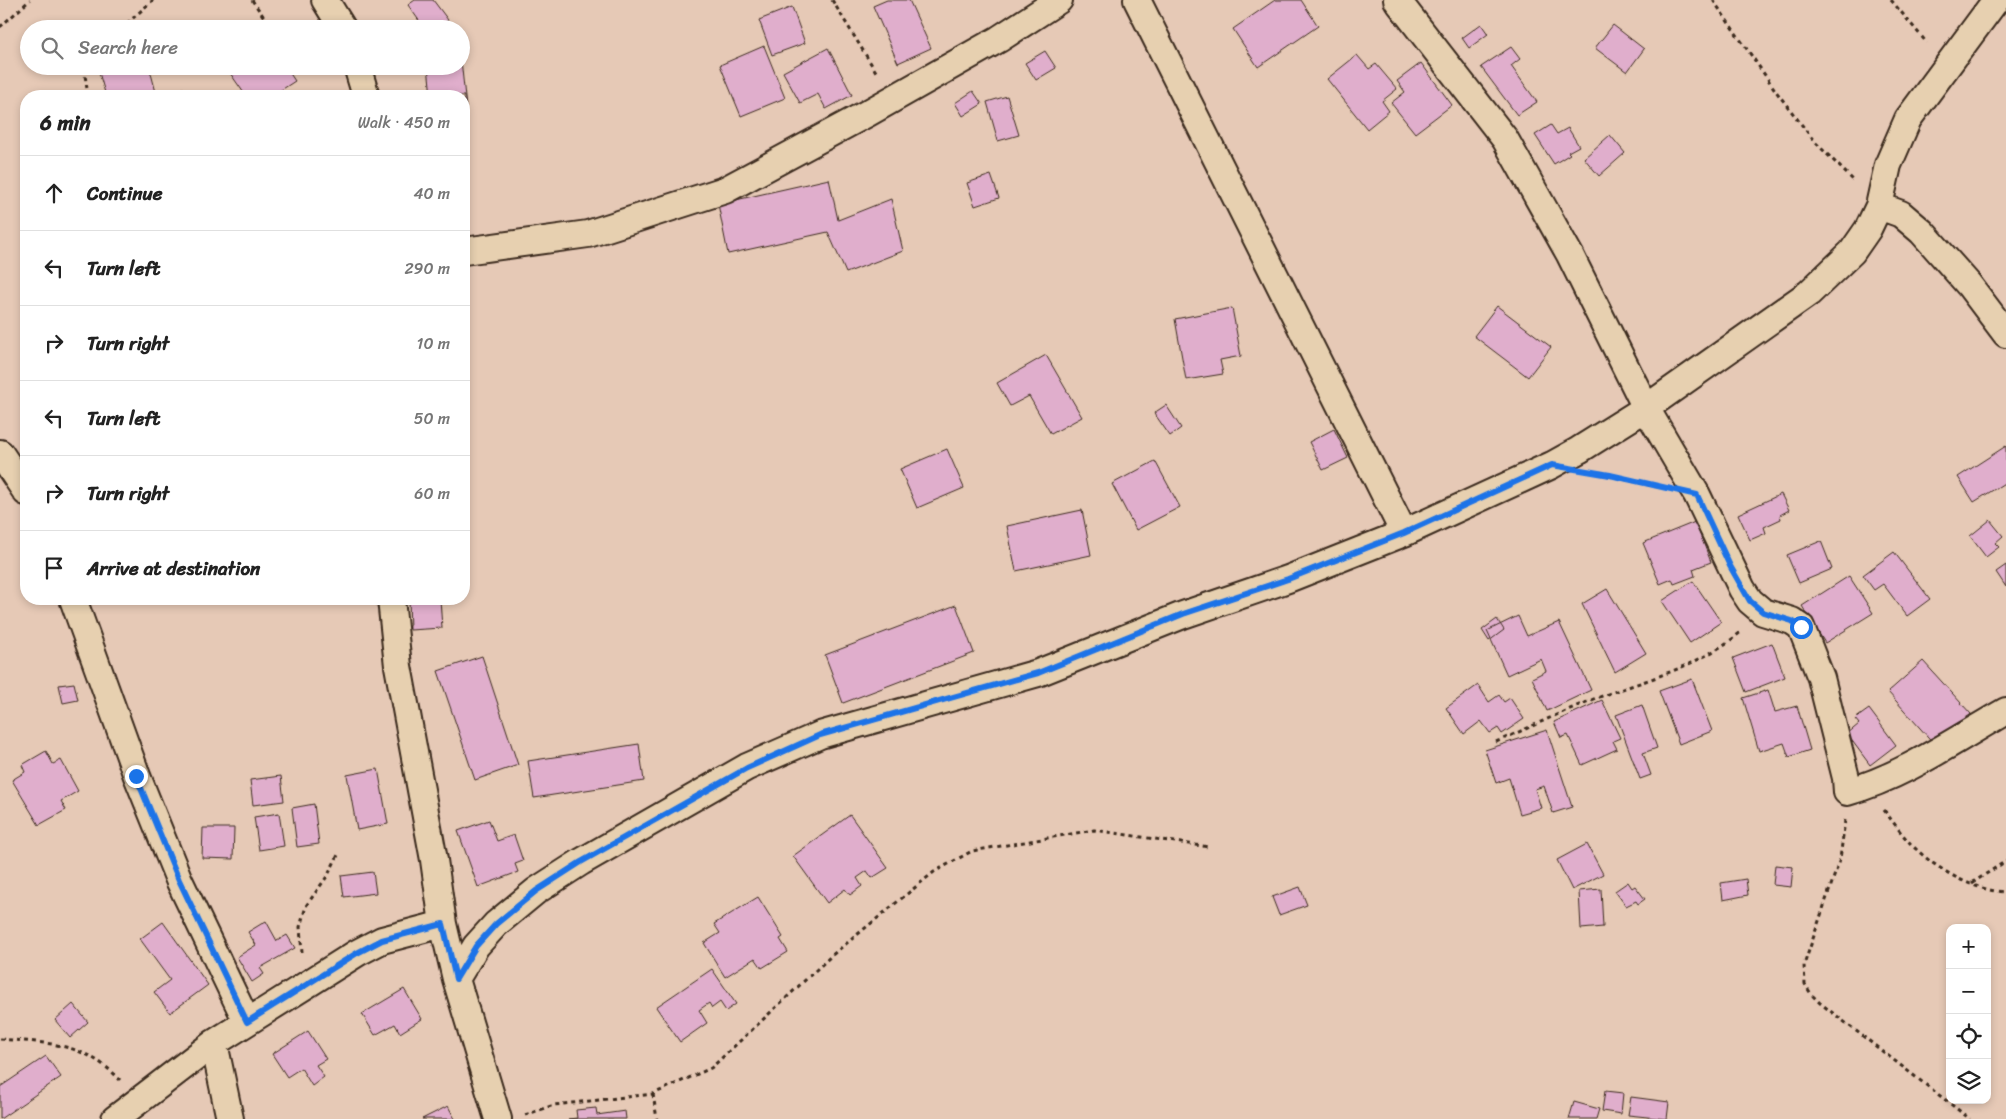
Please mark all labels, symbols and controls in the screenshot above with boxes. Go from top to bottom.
search box [20,20,470,75]
text: Search here [78,31,178,64]
icon: search [38,34,66,62]
text: 6 min [40,104,91,142]
text: Walk · 450 m [358,108,450,137]
text: Continue [87,177,163,210]
icon: ahead [40,179,68,207]
text: 40 m [413,179,450,208]
text: Turn left [87,252,160,285]
icon: left [40,254,68,282]
text: 290 m [404,254,450,283]
text: Turn right [87,327,169,360]
icon: right [40,329,68,357]
text: 10 m [417,329,450,358]
text: Turn left [87,402,160,435]
icon: left [40,404,68,432]
text: 50 m [414,404,450,433]
text: Turn right [87,477,169,510]
icon: right [40,479,68,507]
text: 60 m [414,479,450,508]
text: Arrive at destination [87,552,260,585]
icon: arrive [40,554,68,582]
route start [1790,616,1813,639]
route end [125,765,148,788]
map controls [1946,924,1991,1104]
button: + [1946,924,1991,969]
button: − [1946,969,1991,1014]
button: locate [1946,1014,1991,1059]
button: layers [1946,1059,1991,1104]

